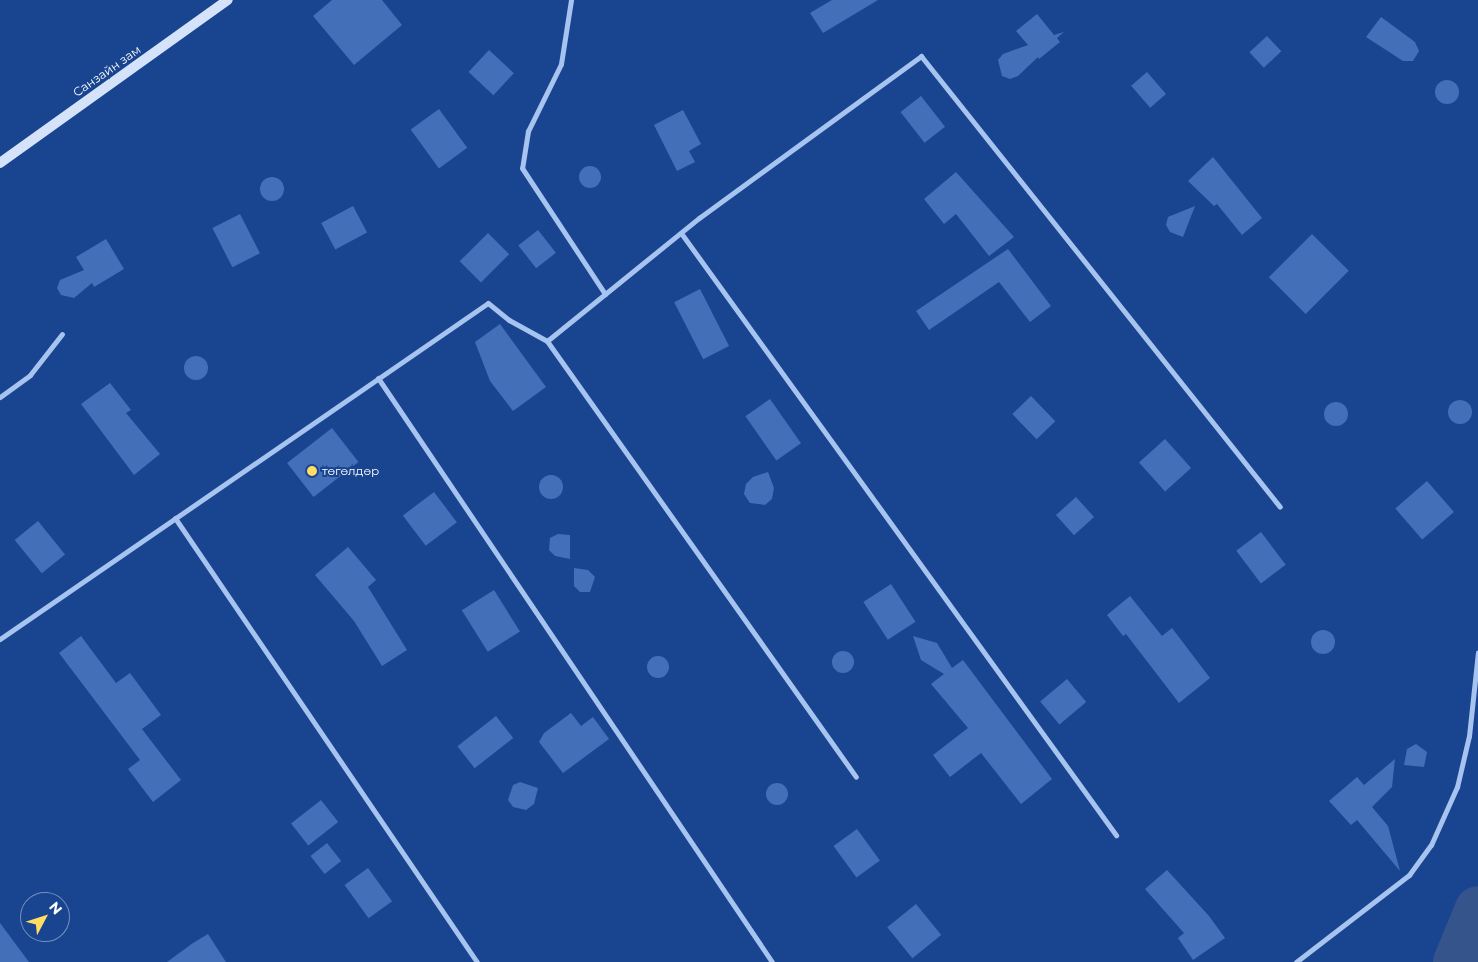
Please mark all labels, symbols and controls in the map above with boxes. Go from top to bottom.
street label: Санзайн зам [70,42,144,100]
place label: төгөлдөр [322,464,379,478]
marker: төгөлдөр [306,465,318,477]
north arrow [20,892,70,942]
text: N [45,898,66,918]

